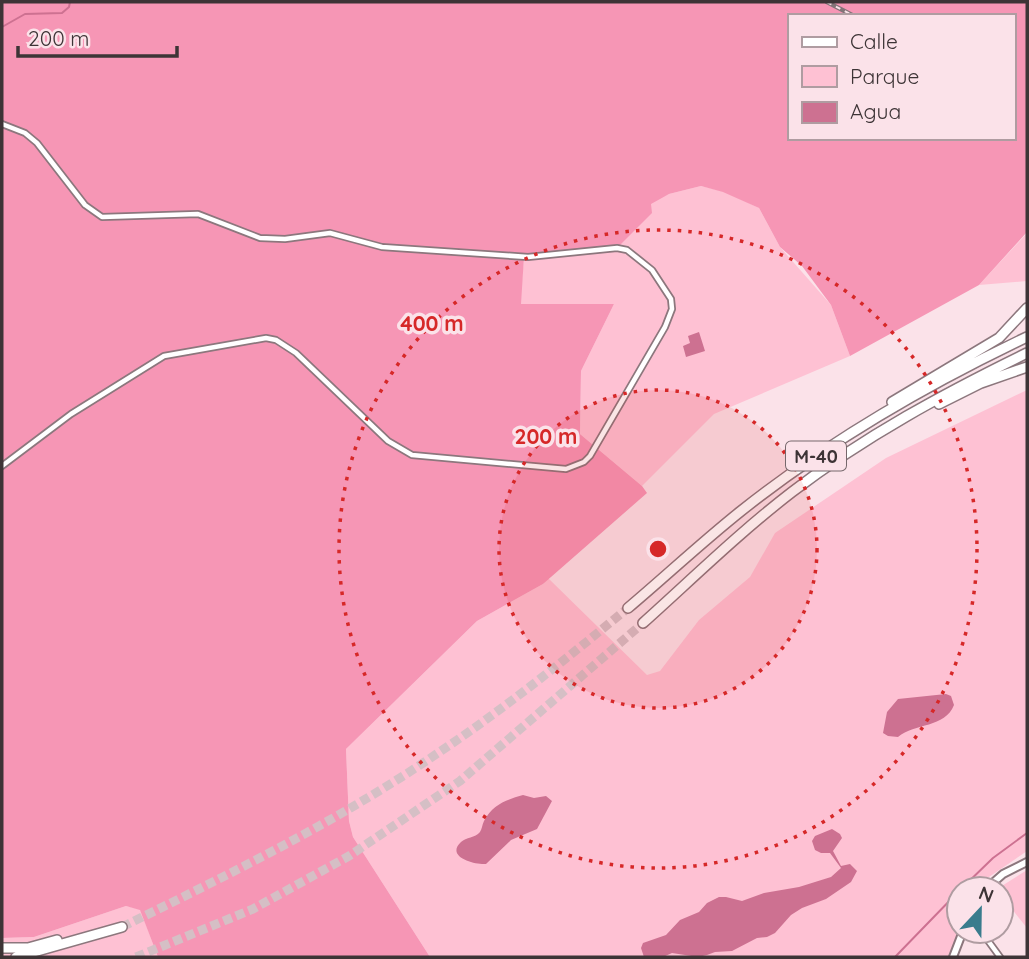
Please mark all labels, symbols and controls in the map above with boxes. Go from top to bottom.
scale bar [18,14,177,58]
legend [788,14,1015,140]
text: 200 m [28,25,90,51]
text: Calle [850,28,898,54]
text: Parque [850,63,919,89]
text: Agua [850,98,901,124]
text: 400 m [400,310,464,336]
text: 200 m [515,423,577,449]
road number: M-40 [786,442,846,470]
centre of rings [646,537,670,561]
north arrow [945,875,1015,945]
text: N [975,880,997,908]

